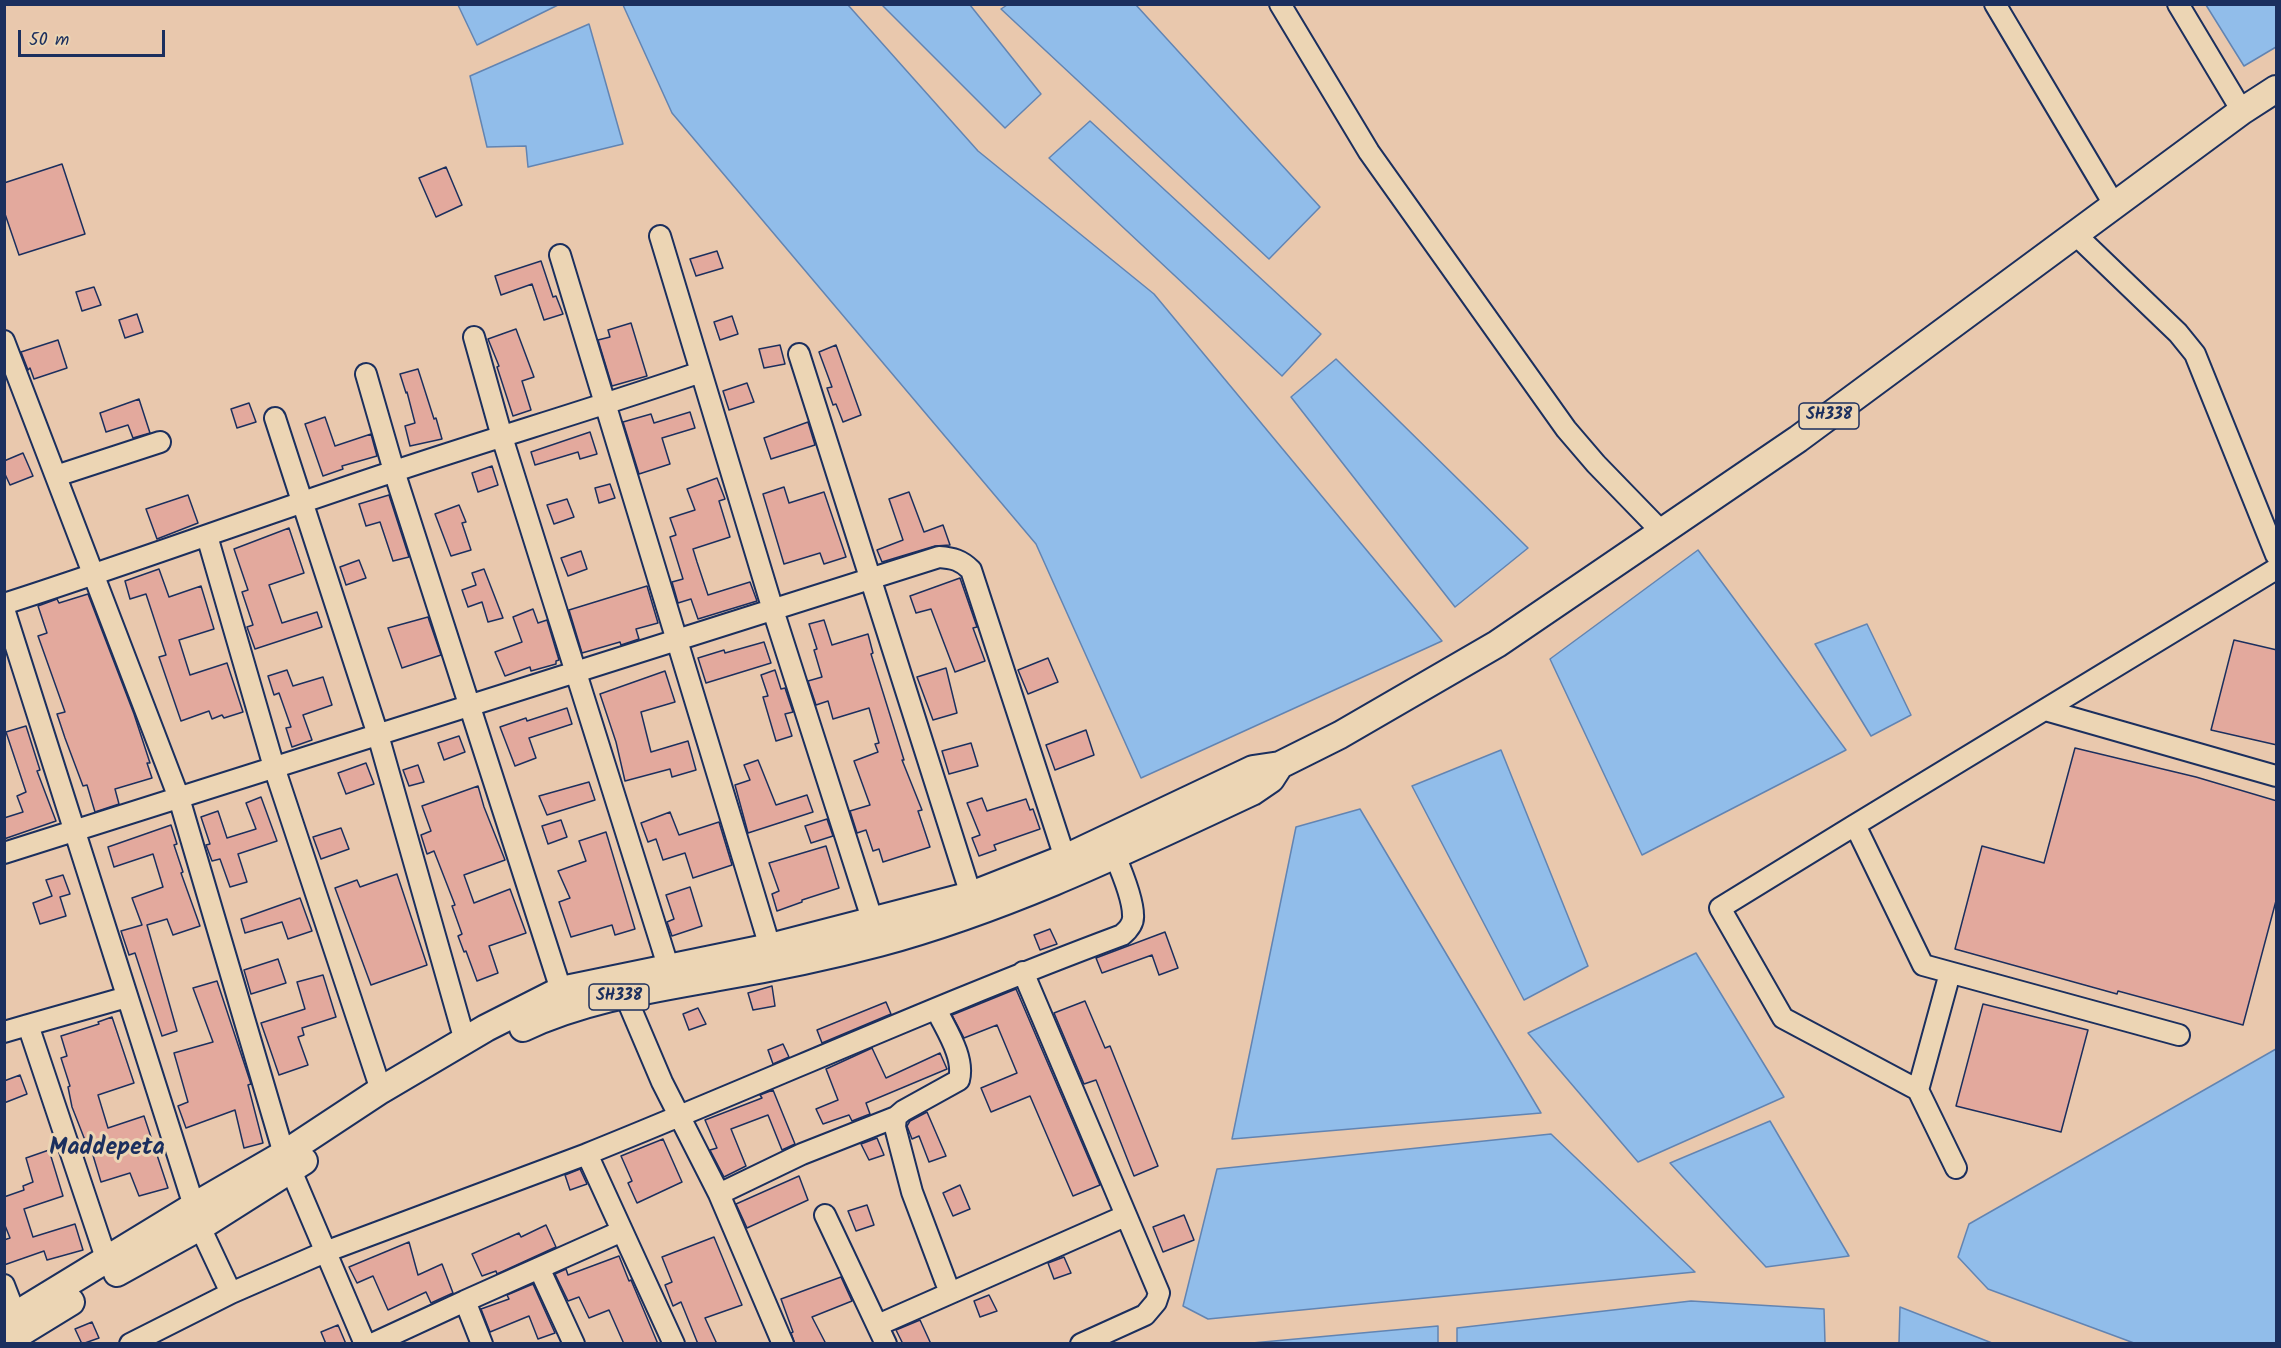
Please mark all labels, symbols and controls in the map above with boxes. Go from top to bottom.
scale bar [21,18,168,56]
text: 50 m [29,26,69,55]
road number: SH338 [1799,403,1859,429]
road number: SH338 [589,984,649,1010]
district label: Maddepeta [49,1136,165,1164]

